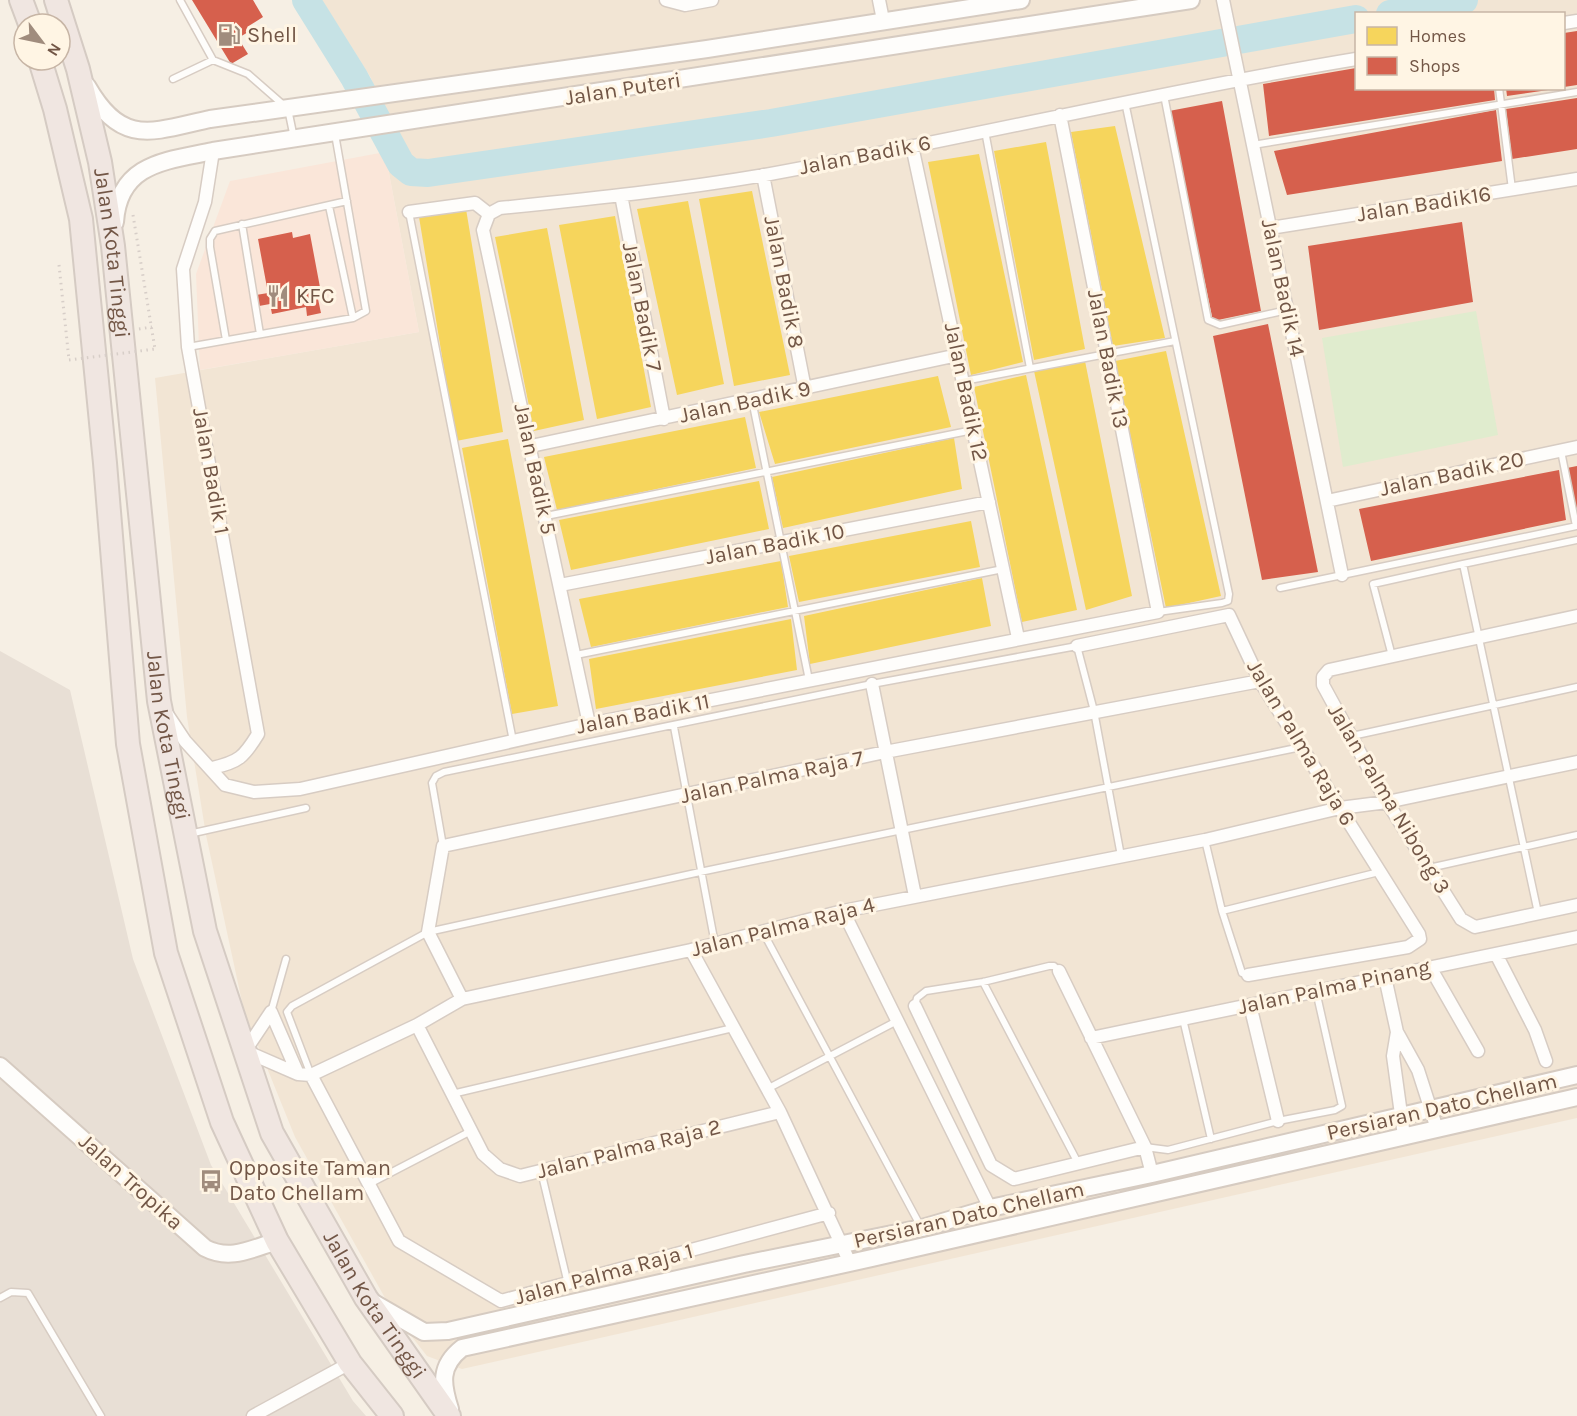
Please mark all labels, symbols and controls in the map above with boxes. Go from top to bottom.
north arrow [12,12,72,72]
legend [1355,12,1565,90]
fuel station icon: Shell [216,22,242,48]
place label: Shell [247,22,297,48]
text: Homes [1409,25,1466,47]
text: N [43,40,65,60]
text: Shops [1409,55,1461,77]
street label: Jalan Puteri [563,67,683,111]
street label: Jalan Badik 6 [797,130,933,180]
street label: Jalan Kota Tinggi [88,166,135,339]
street label: Jalan Badik16 [1355,181,1493,227]
street label: Jalan Badik 8 [758,214,810,350]
street label: Jalan Badik 14 [1256,217,1310,359]
street label: Jalan Badik 7 [617,240,667,374]
restaurant icon: KFC [265,283,291,309]
place label: KFC [296,283,334,309]
street label: Jalan Badik 13 [1082,287,1134,431]
street label: Jalan Badik 12 [939,320,993,464]
street label: Jalan Badik 9 [677,375,813,429]
street label: Jalan Badik 5 [508,401,562,537]
street label: Jalan Badik 1 [187,406,235,536]
street label: Jalan Badik 20 [1378,446,1526,502]
street label: Jalan Badik 10 [703,518,847,570]
street label: Jalan Kota Tinggi [141,650,196,822]
street label: Jalan Palma Raja 6 [1241,655,1361,831]
street label: Jalan Badik 11 [574,688,712,740]
street label: Jalan Palma Nibong 3 [1322,699,1456,899]
street label: Jalan Palma Raja 7 [678,745,866,809]
street label: Jalan Palma Raja 4 [689,892,877,962]
street label: Jalan Palma Pinang [1235,954,1433,1020]
street label: Persiaran Dato Chellam [1324,1068,1560,1146]
street label: Jalan Palma Raja 2 [534,1114,724,1184]
street label: Jalan Tropika [74,1128,188,1236]
place label: Opposite Taman Dato Chellam [229,1155,391,1206]
bus stop icon: Opposite Taman Dato Chellam [198,1168,224,1194]
street label: Persiaran Dato Chellam [851,1176,1087,1254]
street label: Jalan Kota Tinggi [318,1226,432,1384]
street label: Jalan Palma Raja 1 [512,1238,696,1310]

